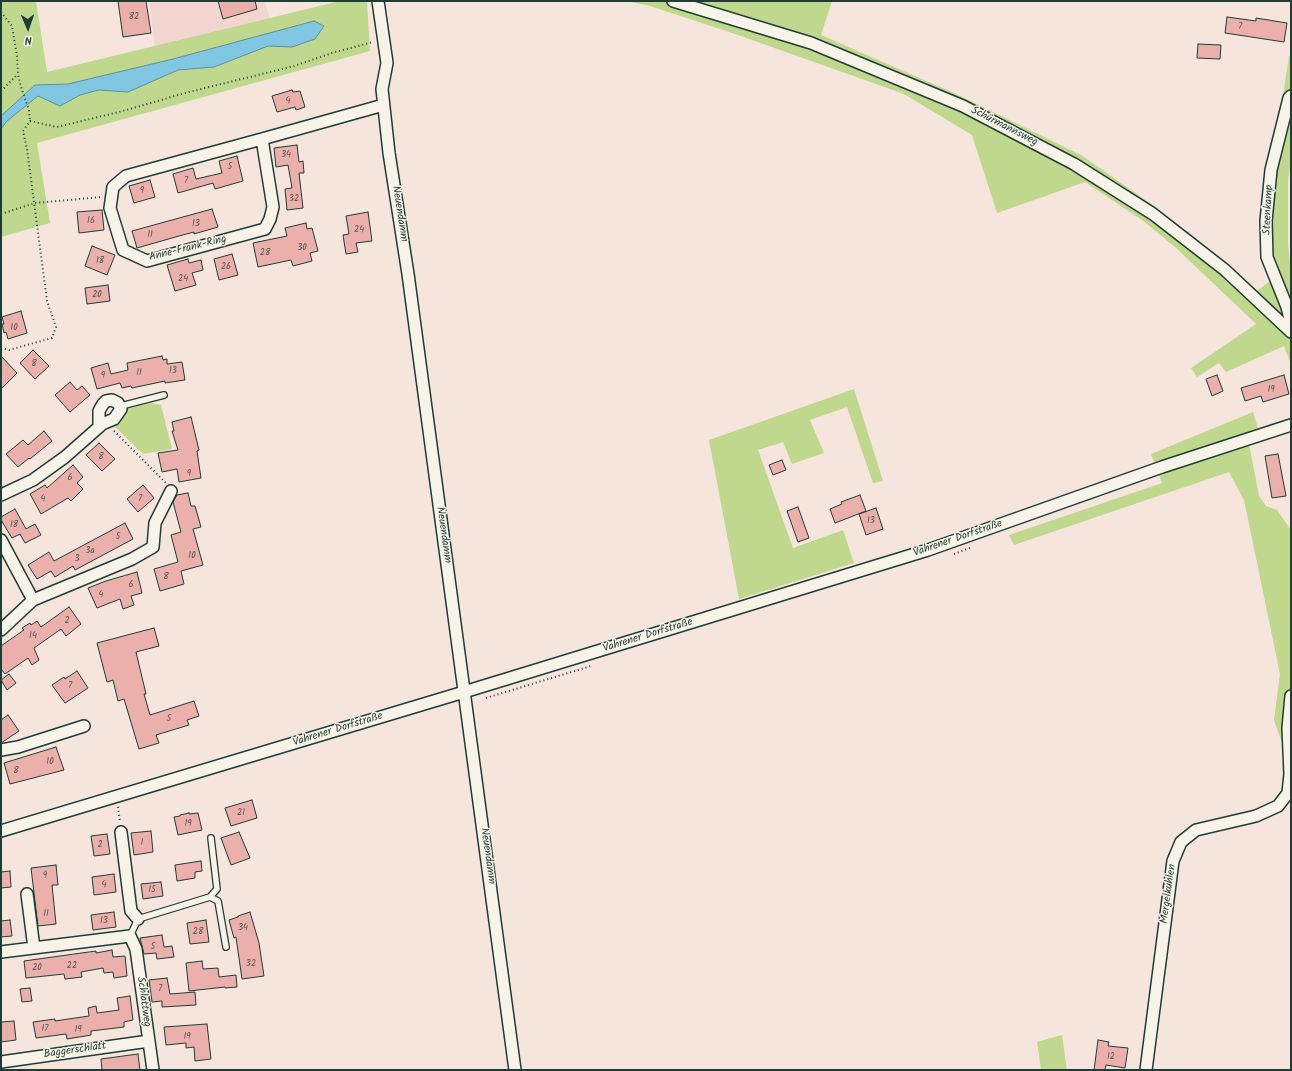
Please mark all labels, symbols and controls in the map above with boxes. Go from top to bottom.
north arrow [8,8,48,48]
house number: 82 [129,12,139,22]
house number: 7 [1238,22,1242,32]
text: N [25,31,32,49]
house number: 4 [286,96,290,106]
street label: Schürmannsweg [968,104,1040,150]
house number: 34 [281,150,291,160]
house number: 5 [228,162,232,172]
house number: 7 [184,176,188,186]
street label: Neuendamm [388,185,410,243]
street label: Steenkamp [1261,185,1277,235]
house number: 9 [140,186,144,196]
house number: 32 [289,194,299,204]
house number: 16 [87,216,95,226]
house number: 13 [192,219,200,229]
house number: 24 [354,225,364,235]
house number: 11 [147,230,153,240]
street label: Anne-Frank-Ring [148,233,228,265]
house number: 30 [297,243,307,253]
house number: 28 [260,248,270,258]
house number: 18 [96,256,104,266]
house number: 26 [221,262,231,272]
house number: 24 [178,274,188,284]
house number: 20 [92,290,102,300]
house number: 10 [10,323,18,333]
house number: 8 [31,359,37,369]
house number: 13 [169,366,177,376]
house number: 11 [136,368,142,378]
house number: 9 [101,371,105,381]
house number: 19 [1267,385,1275,395]
house number: 8 [98,452,104,462]
house number: 9 [187,469,191,479]
house number: 6 [67,473,73,483]
house number: 4 [41,494,45,504]
house number: 7 [138,494,142,504]
street label: Neuendamm [433,506,453,564]
house number: 13 [867,516,875,526]
street label: Vahrener Dorfstraße [912,518,1004,560]
house number: 18 [10,520,18,530]
house number: 5 [116,532,120,542]
house number: 3a [85,546,95,556]
house number: 10 [188,551,196,561]
house number: 3 [74,554,80,564]
house number: 8 [163,572,169,582]
house number: 6 [128,580,134,590]
house number: 4 [99,590,103,600]
house number: 2 [64,616,70,626]
street label: Vahrener Dorfstraße [601,616,695,656]
house number: 14 [29,631,37,641]
house number: 7 [68,681,72,691]
street label: Vahrener Dorfstraße [291,710,385,750]
house number: 5 [167,714,171,724]
house number: 10 [46,757,54,767]
house number: 8 [13,766,19,776]
house number: 21 [237,808,245,818]
house number: 19 [184,819,192,829]
street label: Neuendamm [477,827,497,885]
house number: 1 [141,838,143,848]
house number: 2 [97,840,103,850]
street label: Mergelkuhlen [1158,863,1180,925]
house number: 9 [43,871,47,881]
house number: 4 [102,880,106,890]
house number: 15 [148,885,156,895]
house number: 11 [43,909,49,919]
house number: 13 [100,916,108,926]
house number: 34 [238,923,248,933]
house number: 28 [193,927,203,937]
house number: 5 [151,942,155,952]
house number: 32 [246,959,256,969]
house number: 22 [67,961,77,971]
house number: 20 [32,963,42,973]
street label: Schlattweg [133,976,153,1028]
house number: 7 [158,984,162,994]
house number: 17 [42,1024,48,1034]
house number: 19 [74,1025,82,1035]
house number: 19 [183,1032,191,1042]
street label: Baggerschlatt [43,1040,107,1062]
house number: 12 [1107,1052,1115,1062]

